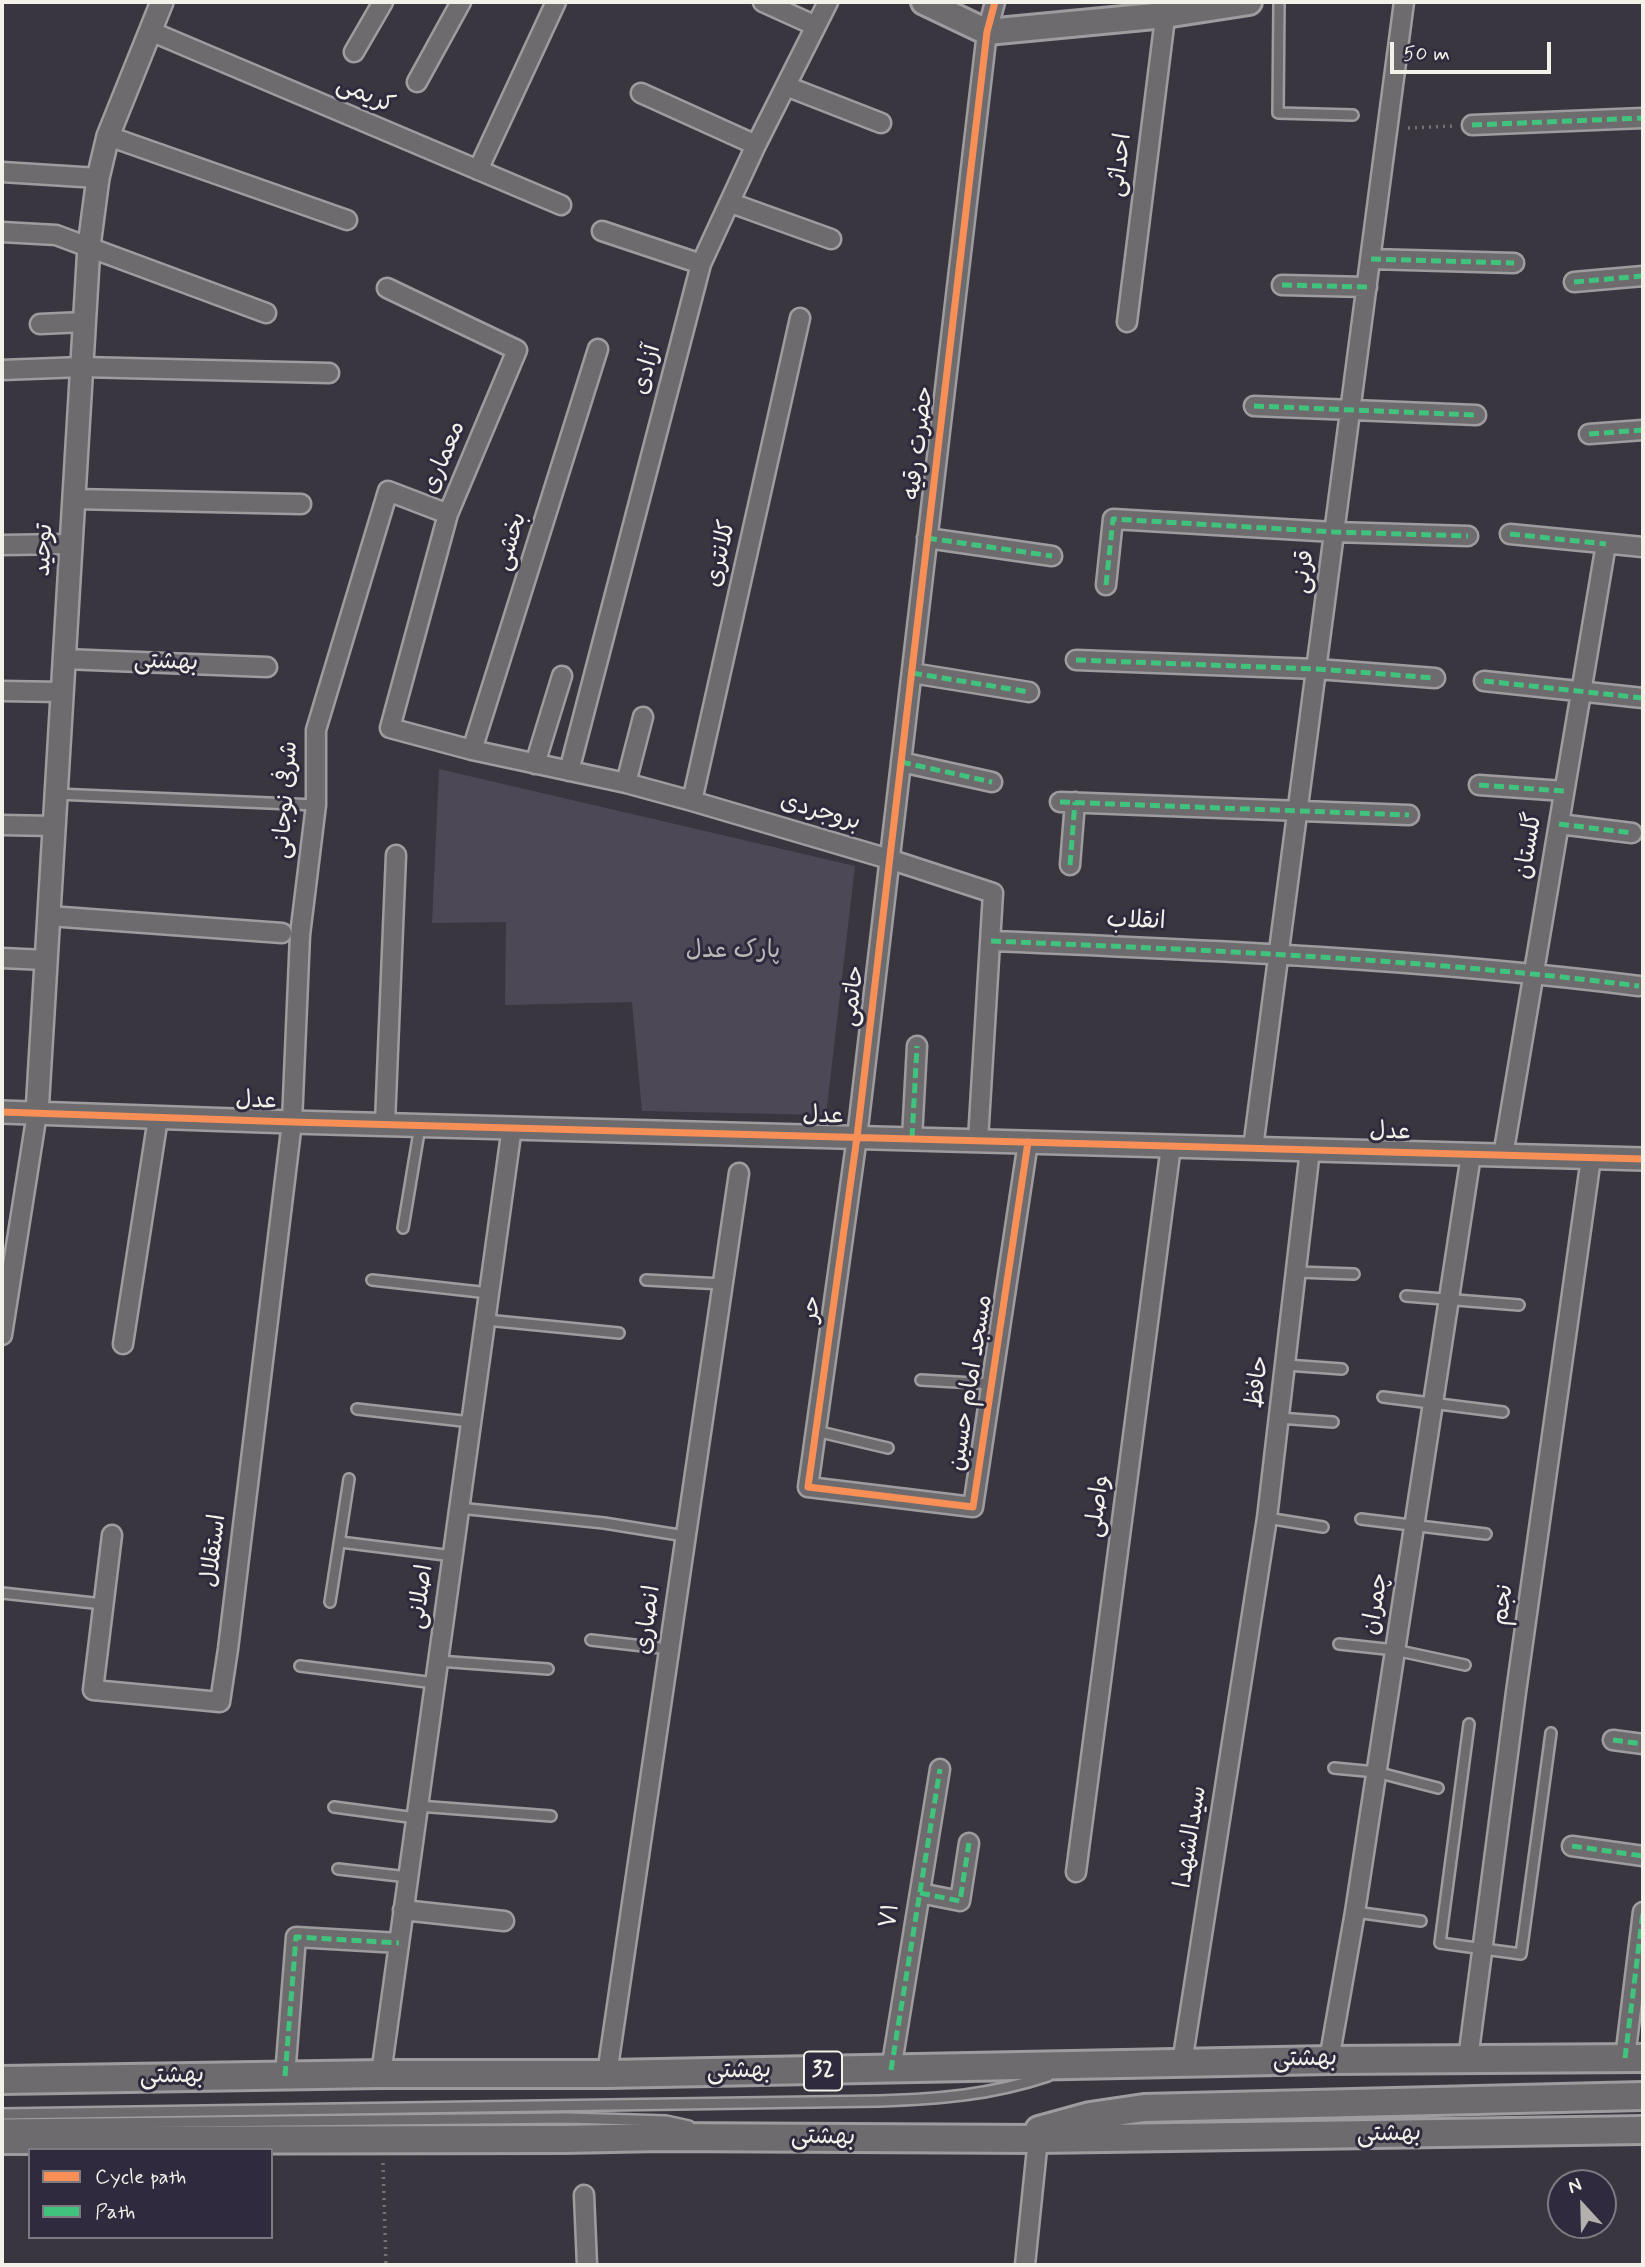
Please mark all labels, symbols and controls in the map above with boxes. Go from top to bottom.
scale bar [1393,28,1554,72]
text: 50 m [1403,40,1450,68]
street label: کریمی [332,71,398,121]
street label: احداثی [1103,131,1139,199]
street label: آزادی [628,342,668,398]
street label: حضرت رقیه [899,385,941,501]
street label: معماری [417,417,473,499]
street label: بخشی [490,509,534,575]
street label: کلانتری [700,518,744,590]
street label: توحید [29,523,61,577]
street label: قرنی [1288,549,1322,595]
street label: بهشتی [133,647,199,679]
street label: شرفی نوجانی [269,740,305,860]
street label: بروجردی [776,788,864,838]
street label: گلستان [1510,810,1550,882]
street label: انقلاب [1106,907,1166,937]
park label: پارک عدل [686,938,780,966]
street label: حاتمی [836,964,872,1028]
street label: عدل [235,1087,277,1117]
street label: عدل [802,1102,844,1132]
street label: عدل [1369,1118,1411,1148]
street label: مسجد امام حسین [944,1293,1000,1473]
street label: حر [797,1294,829,1324]
street label: حافظ [1241,1354,1277,1410]
street label: واصلی [1081,1473,1117,1539]
street label: استقلال [196,1513,234,1589]
street label: اصلانی [403,1563,441,1631]
street label: چمران [1358,1571,1396,1637]
street label: نجم [1487,1583,1521,1627]
street label: انصاری [630,1584,668,1656]
street label: سیدالشهدا [1170,1784,1214,1890]
street label: ۷۱ [875,1901,907,1931]
street label: بهشتى [1273,2045,1337,2075]
road number: 32 [804,2052,842,2090]
street label: بهشتى [707,2057,771,2087]
street label: بهشتى [140,2062,204,2092]
street label: بهشتی [1357,2120,1421,2150]
street label: بهشتی [791,2123,855,2153]
legend [28,2148,273,2239]
text: Cycle path [95,2163,186,2191]
north arrow [1547,2169,1617,2239]
text: N [1564,2172,1585,2200]
text: Path [95,2198,135,2226]

